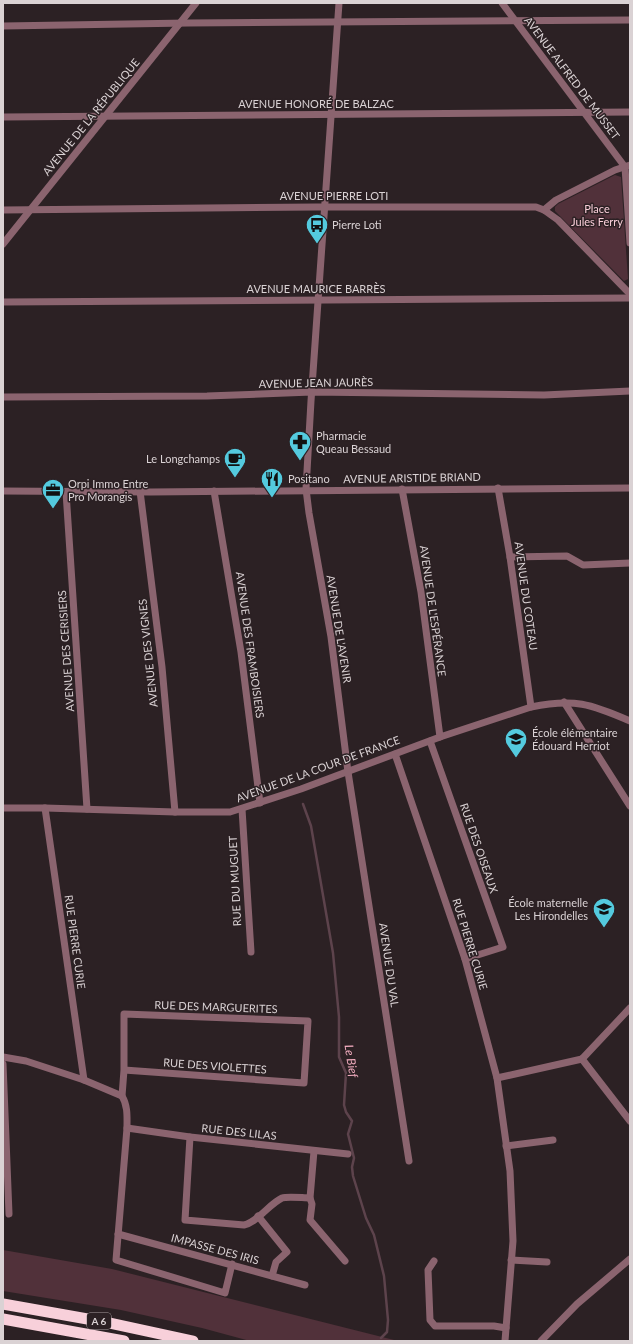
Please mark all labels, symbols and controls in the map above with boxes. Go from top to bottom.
street label: AVENUE ALFRED DE MUSSET [522,14,623,142]
street label: AVENUE DE LA RÉPUBLIQUE [39,56,142,178]
street label: AVENUE HONORÉ DE BALZAC [238,97,394,110]
street label: AVENUE PIERRE LOTI [280,189,388,202]
park label: Place Jules Ferry [571,202,623,228]
bus stop icon: Pierre Loti [304,212,330,245]
place label: Pierre Loti [332,218,382,231]
street label: AVENUE MAURICE BARRÈS [247,282,385,295]
street label: AVENUE JEAN JAURÈS [259,375,373,390]
pharmacy icon: Pharmacie Queau Bessaud [287,429,313,462]
place label: Pharmacie Queau Bessaud [316,429,391,455]
cafe icon: Le Longchamps [222,446,248,479]
place label: Le Longchamps [146,452,220,465]
restaurant icon: Positano [259,466,285,499]
street label: AVENUE ARISTIDE BRIAND [343,470,481,485]
place label: Positano [288,472,330,485]
office icon: Orpi Immo Entre Pro Morangis [40,477,66,510]
place label: Orpi Immo Entre Pro Morangis [68,477,148,503]
street label: AVENUE DU COTEAU [512,541,541,651]
street label: AVENUE DE L'ESPÉRANCE [418,544,449,677]
street label: AVENUE DES FRAMBOISIERS [234,571,267,719]
street label: AVENUE DE L'AVENIR [325,574,354,684]
street label: AVENUE DES CERISIERS [55,590,76,712]
street label: AVENUE DES VIGNES [135,598,160,708]
school or university icon: École élémentaire Édouard Herriot [503,726,529,759]
place label: École élémentaire Édouard Herriot [532,726,618,752]
street label: AVENUE DE LA COUR DE FRANCE [234,733,402,804]
street label: RUE DES OISEAUX [458,801,501,895]
street label: RUE DU MUGUET [226,835,243,927]
street label: RUE PIERRE CURIE [62,894,89,990]
place label: École maternelle Les Hirondelles [508,896,588,922]
school or university icon: École maternelle Les Hirondelles [591,896,617,929]
street label: RUE PIERRE CURIE [450,897,491,991]
street label: AVENUE DU VAL [377,922,402,1008]
street label: RUE DES MARGUERITES [154,998,278,1015]
water label: Le Bief [341,1043,362,1080]
street label: RUE DES VIOLETTES [163,1055,267,1076]
street label: RUE DES LILAS [201,1121,277,1142]
street label: IMPASSE DES IRIS [170,1231,261,1267]
road number: A 6 [87,1313,111,1329]

